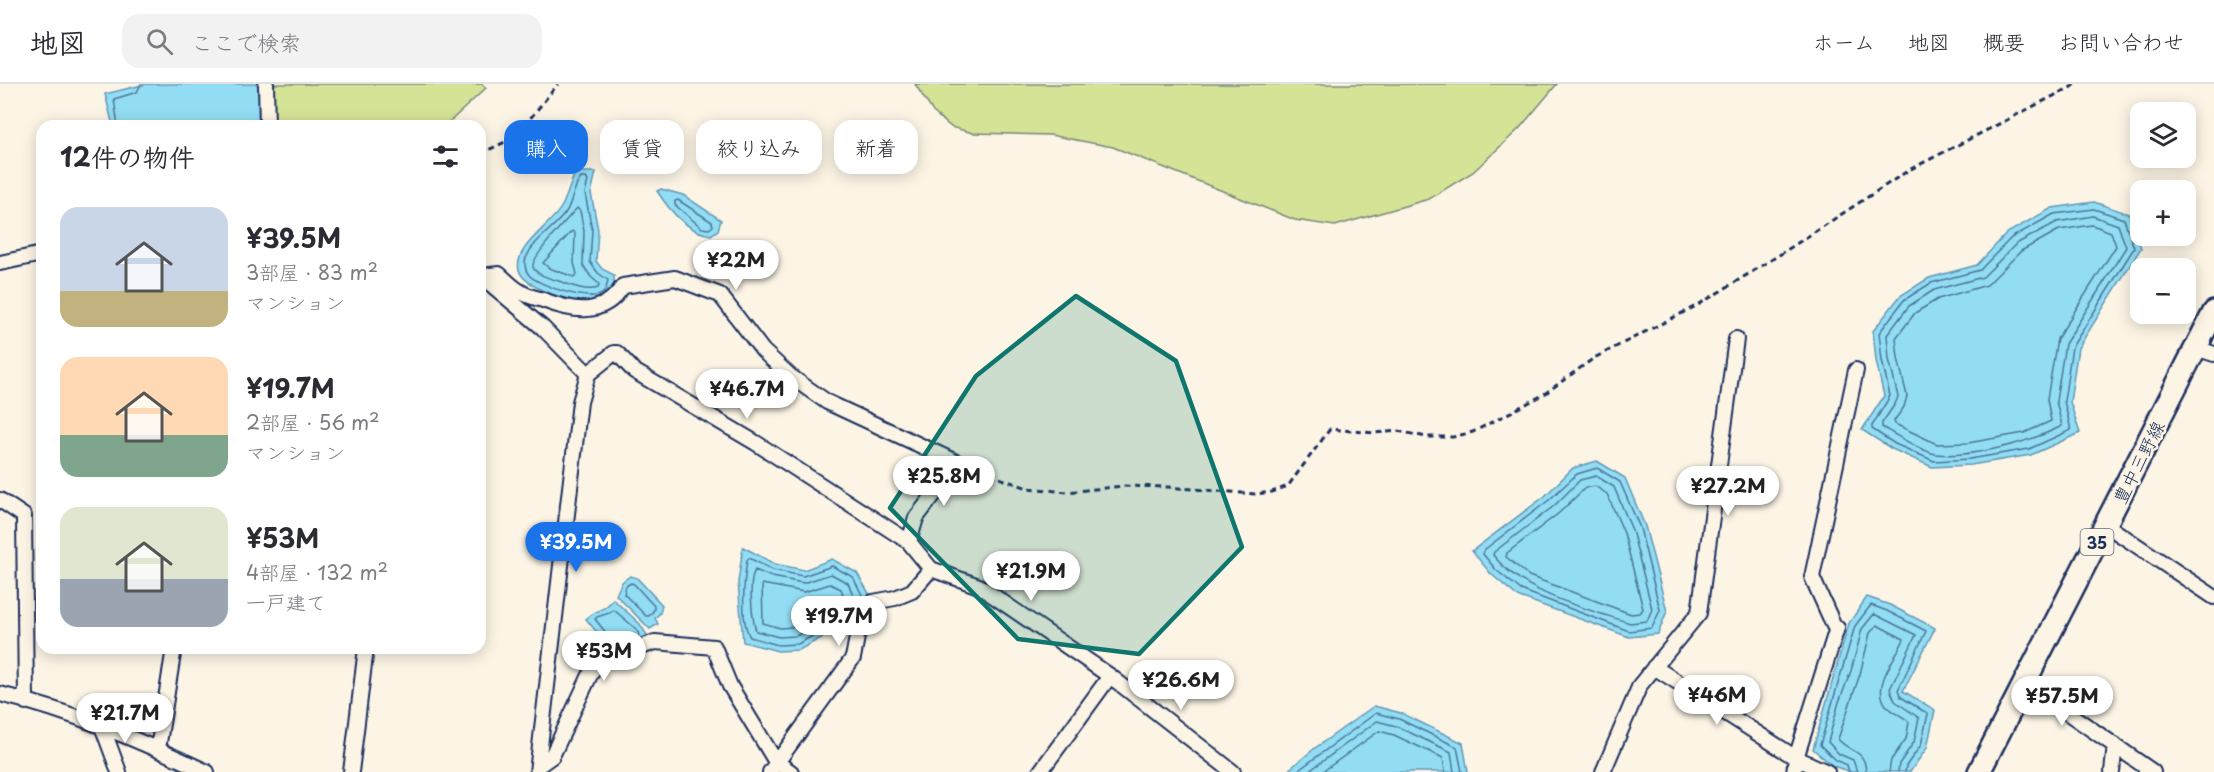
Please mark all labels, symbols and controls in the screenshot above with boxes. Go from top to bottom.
search box [122,14,542,68]
text: 地図 [30,20,86,63]
icon: search [143,25,176,58]
text: ここで検索 [191,25,301,58]
text: ホーム [1813,25,1875,57]
text: 地図 [1908,25,1950,57]
text: 概要 [1983,25,2025,57]
text: お問い合わせ [2058,25,2184,57]
map controls [2130,102,2196,324]
button: layers [2130,102,2196,168]
chip: 購入 [504,120,588,174]
chip: 賃貸 [600,120,684,174]
chip: 絞り込み [696,120,822,174]
chip: 新着 [834,120,918,174]
text: 12件の物件 [60,137,195,176]
icon: filters [429,140,462,173]
button: + [2130,180,2196,246]
text: ¥39.5M [246,218,341,257]
icon: home [108,231,180,303]
pin: ¥22M [700,240,772,291]
text: ¥22M [707,244,765,274]
text: 3部屋 · 83 m² [246,257,378,287]
button: − [2130,258,2196,324]
text: マンション [246,287,345,317]
text: ¥19.7M [246,368,335,407]
pin: ¥46.7M [698,369,796,420]
text: ¥46.7M [709,373,785,403]
icon: home [108,381,180,453]
text: 2部屋 · 56 m² [246,407,380,437]
street label: 豊中三野線 [2106,416,2170,508]
text: マンション [246,437,345,467]
pin: ¥25.8M [895,456,993,507]
text: ¥25.8M [907,460,981,490]
pin: ¥27.2M [1679,466,1777,517]
text: ¥27.2M [1690,470,1766,500]
text: ¥53M [246,518,319,557]
pin: ¥39.5M [527,522,625,573]
text: ¥39.5M [539,526,613,556]
road number: 35 [2080,529,2114,555]
icon: home [108,531,180,603]
pin: ¥21.9M [982,551,1080,602]
text: ¥21.9M [996,555,1066,585]
text: 4部屋 · 132 m² [246,557,388,587]
text: 一戸建て [246,587,326,617]
pin: ¥19.7M [790,596,888,647]
text: ¥19.7M [805,600,873,630]
pin: ¥53M [568,631,640,682]
text: ¥53M [576,635,632,665]
pin: ¥26.6M [1132,660,1230,711]
text: ¥26.6M [1142,664,1220,694]
pin: ¥46M [1681,675,1753,726]
pin: ¥57.5M [2013,676,2111,727]
text: ¥46M [1688,679,1746,709]
text: ¥57.5M [2025,680,2099,710]
pin: ¥21.7M [76,693,174,744]
text: ¥21.7M [90,697,160,727]

